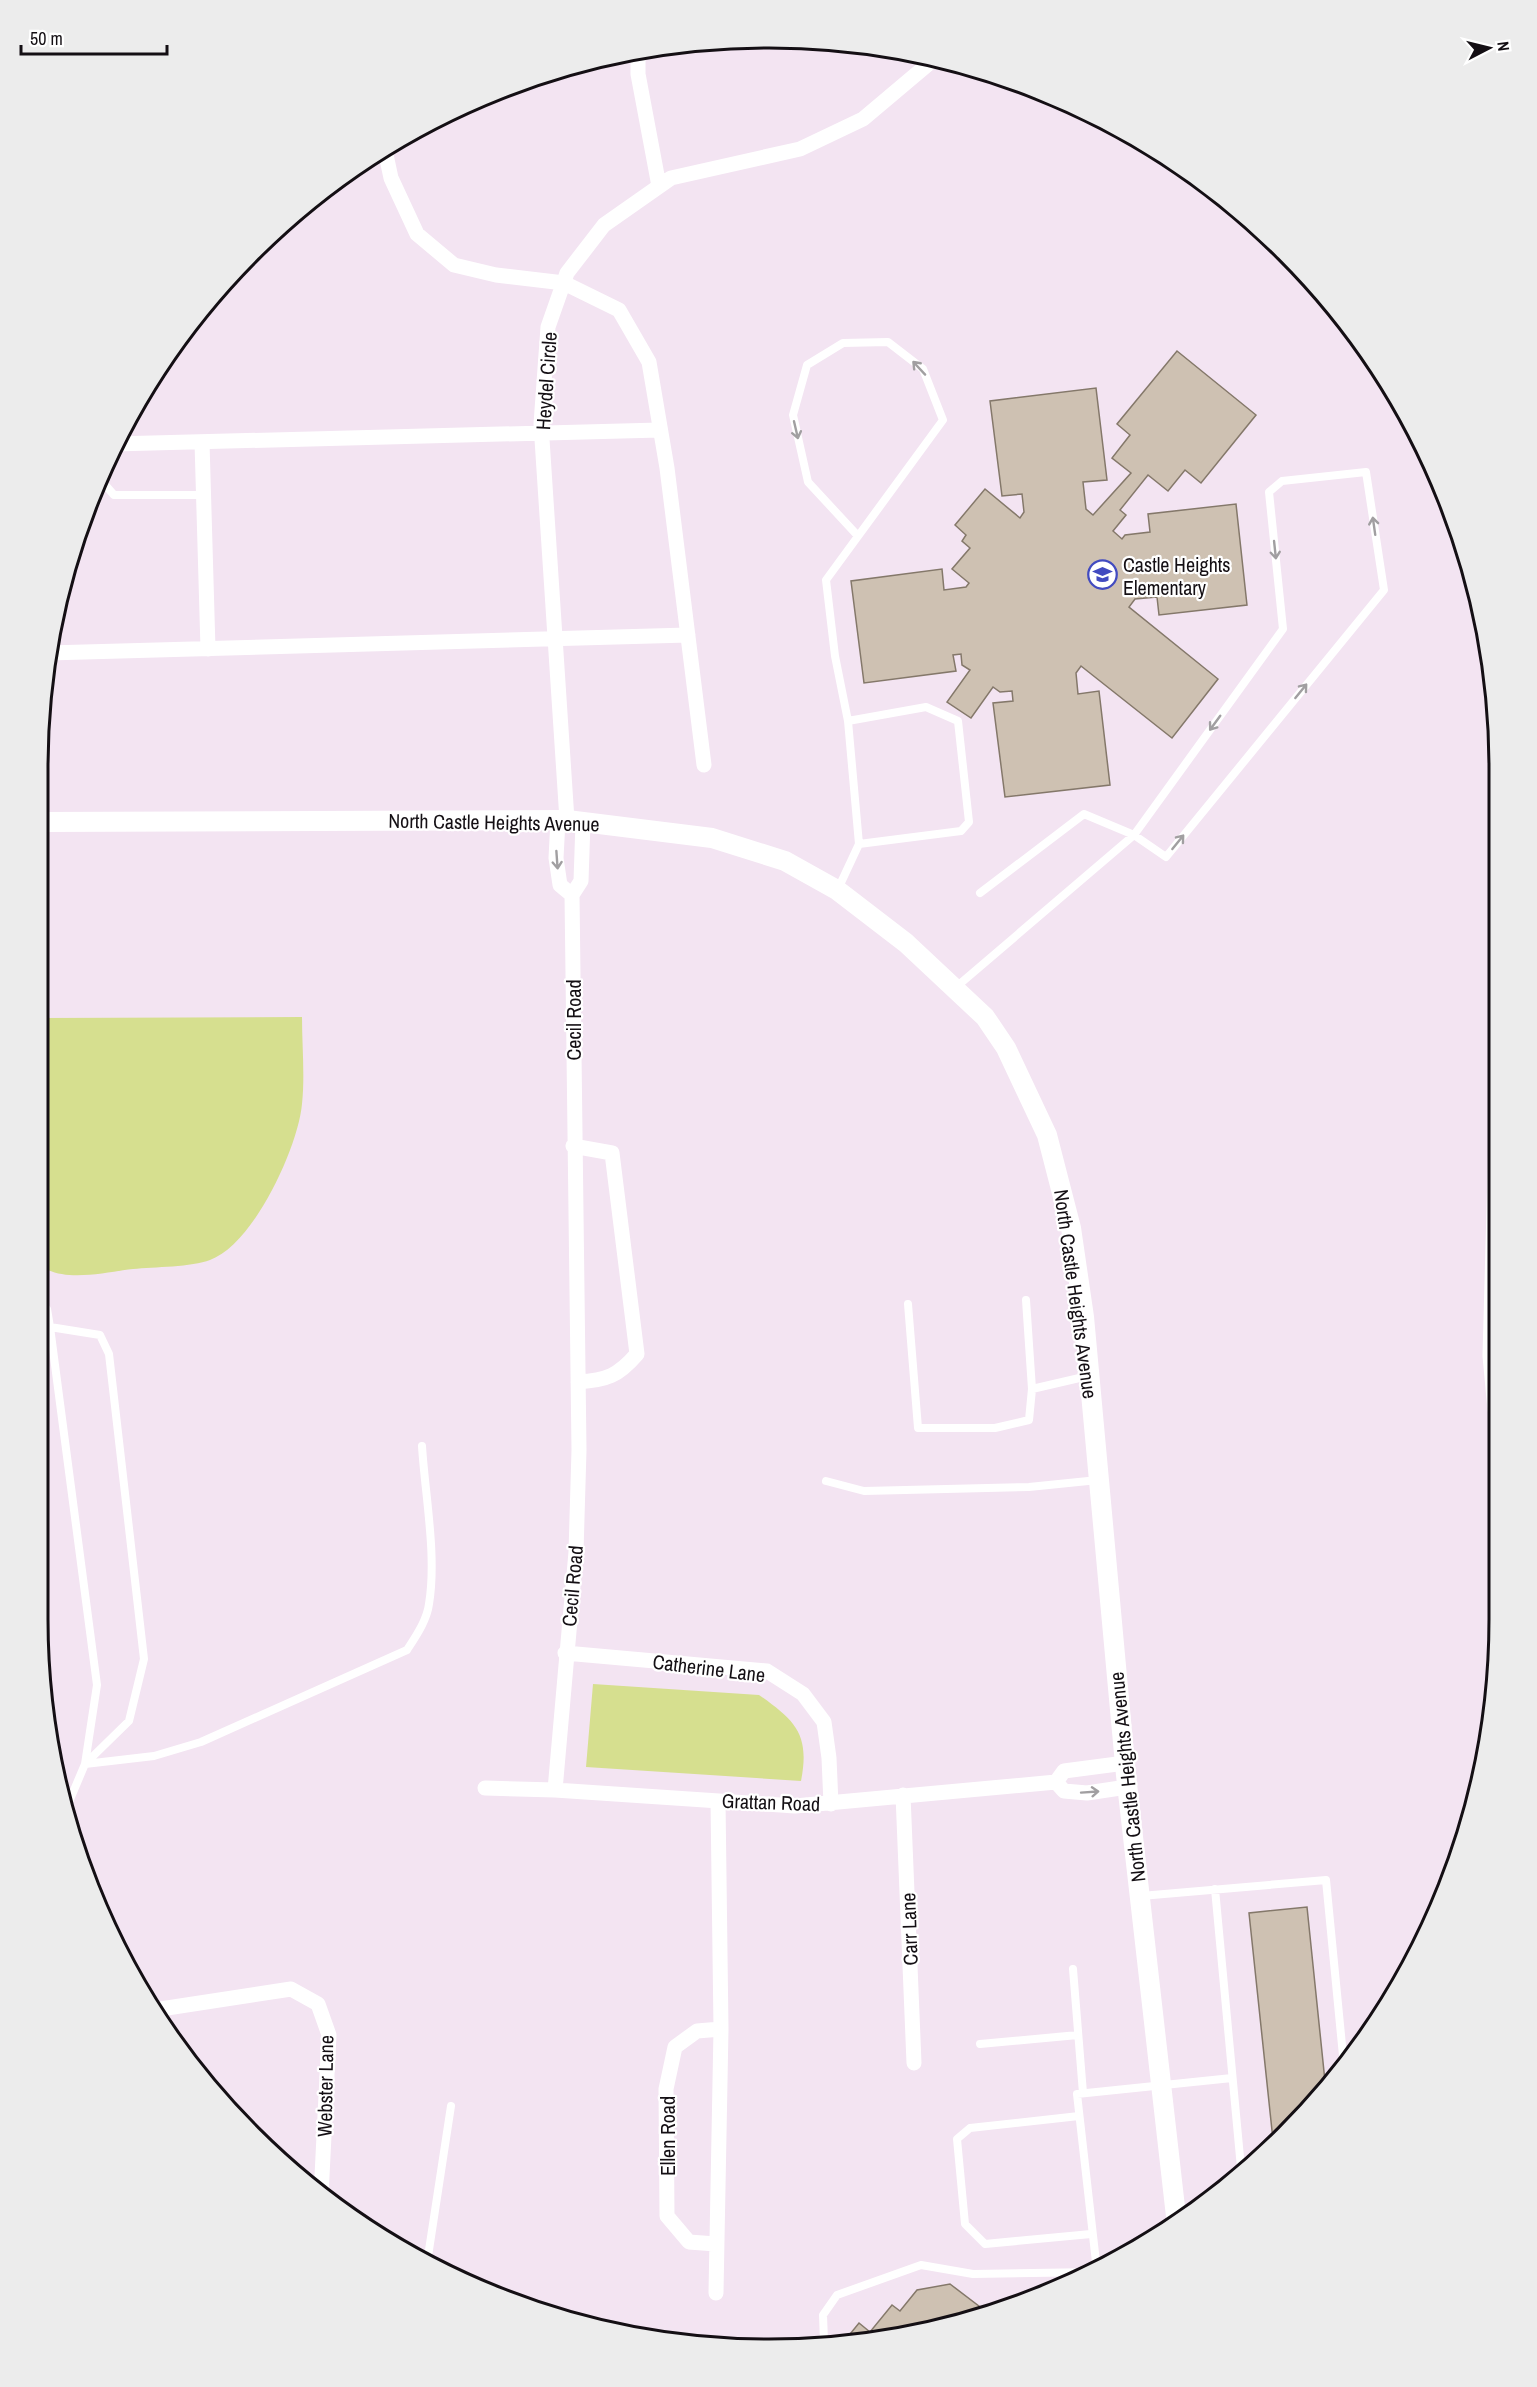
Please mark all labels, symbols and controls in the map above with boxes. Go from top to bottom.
scale bar [21,18,166,56]
north arrow [1459,18,1519,78]
text: 50 m [30,26,63,51]
text: N [1492,40,1515,52]
street label: Heydel Circle [529,331,563,431]
one-way arrow [912,360,926,375]
one-way arrow [791,419,802,439]
one-way arrow [1369,516,1380,536]
one-way arrow [1270,540,1281,560]
place label: Castle Heights Elementary [1123,551,1231,601]
school or university icon: Castle Heights Elementary [1086,559,1118,591]
one-way arrow [1295,683,1308,699]
one-way arrow [1209,714,1221,730]
street label: North Castle Heights Avenue [388,807,600,837]
one-way arrow [1172,834,1185,850]
one-way arrow [552,850,563,869]
street label: Cecil Road [560,979,587,1061]
street label: North Castle Heights Avenue [1048,1188,1104,1400]
street label: Cecil Road [555,1544,589,1628]
street label: Catherine Lane [651,1648,767,1688]
street label: North Castle Heights Avenue [1103,1671,1151,1883]
one-way arrow [1079,1786,1099,1797]
street label: Grattan Road [721,1787,821,1817]
street label: Carr Lane [894,1892,924,1966]
street label: Webster Lane [311,2035,339,2137]
street label: Ellen Road [654,2096,681,2176]

